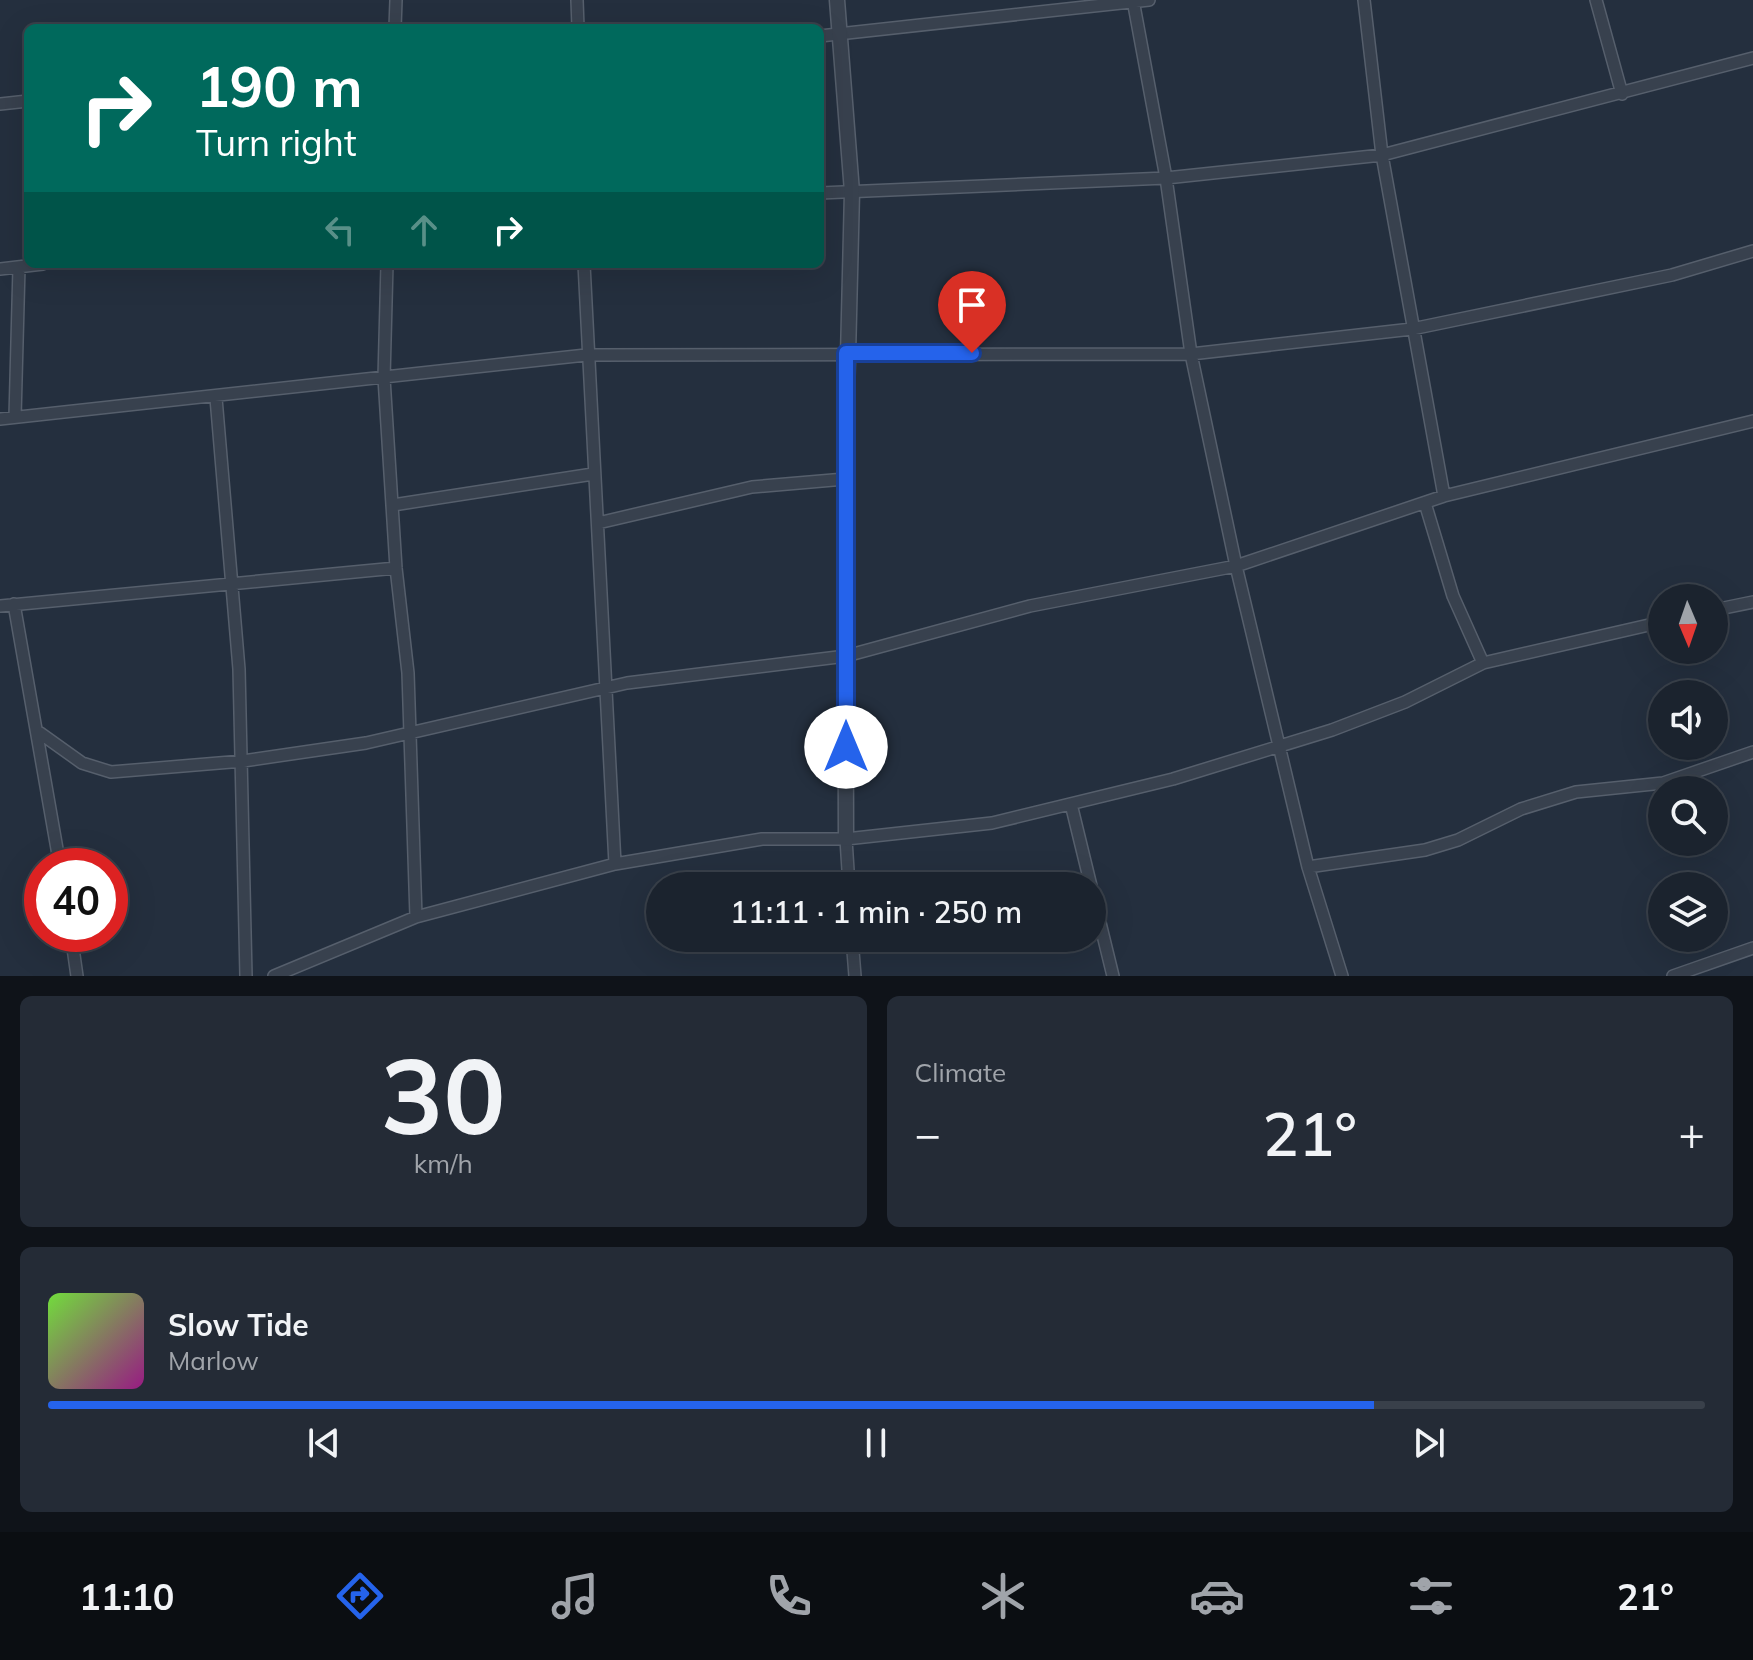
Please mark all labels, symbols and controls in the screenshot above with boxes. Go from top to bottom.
text: 190 m [196,51,363,121]
icon: right [64,56,168,160]
text: Turn right [196,120,357,165]
icon: left [318,208,362,252]
icon: ahead [402,208,446,252]
icon: right [486,208,530,252]
pin [938,271,1006,353]
icon: arrive [950,283,994,327]
north arrow [1648,584,1728,664]
map controls [1648,584,1728,952]
button: sound [1648,680,1728,760]
position arrow [804,705,888,789]
button: search [1648,776,1728,856]
speed limit sign: 40 [24,848,128,952]
button: layers [1648,872,1728,952]
text: 11:11 · 1 min · 250 m [730,893,1022,931]
text: 30 [381,1029,506,1160]
text: Climate [915,1056,1006,1089]
text: 21° [1263,1096,1357,1171]
text: − [915,1106,941,1161]
text: + [1679,1106,1705,1161]
text: km/h [414,1147,473,1180]
text: Slow Tide [168,1306,309,1344]
text: Marlow [168,1344,259,1377]
icon: previous [302,1421,346,1465]
icon: pause [854,1421,898,1465]
icon: next [1407,1421,1451,1465]
icon: directions [332,1568,388,1624]
icon: music [547,1568,603,1624]
icon: phone [761,1568,817,1624]
icon: climate [975,1568,1031,1624]
icon: car [1189,1568,1245,1624]
icon: filters [1403,1568,1459,1624]
text: 11:10 [79,1574,174,1619]
text: 21° [1617,1574,1674,1619]

